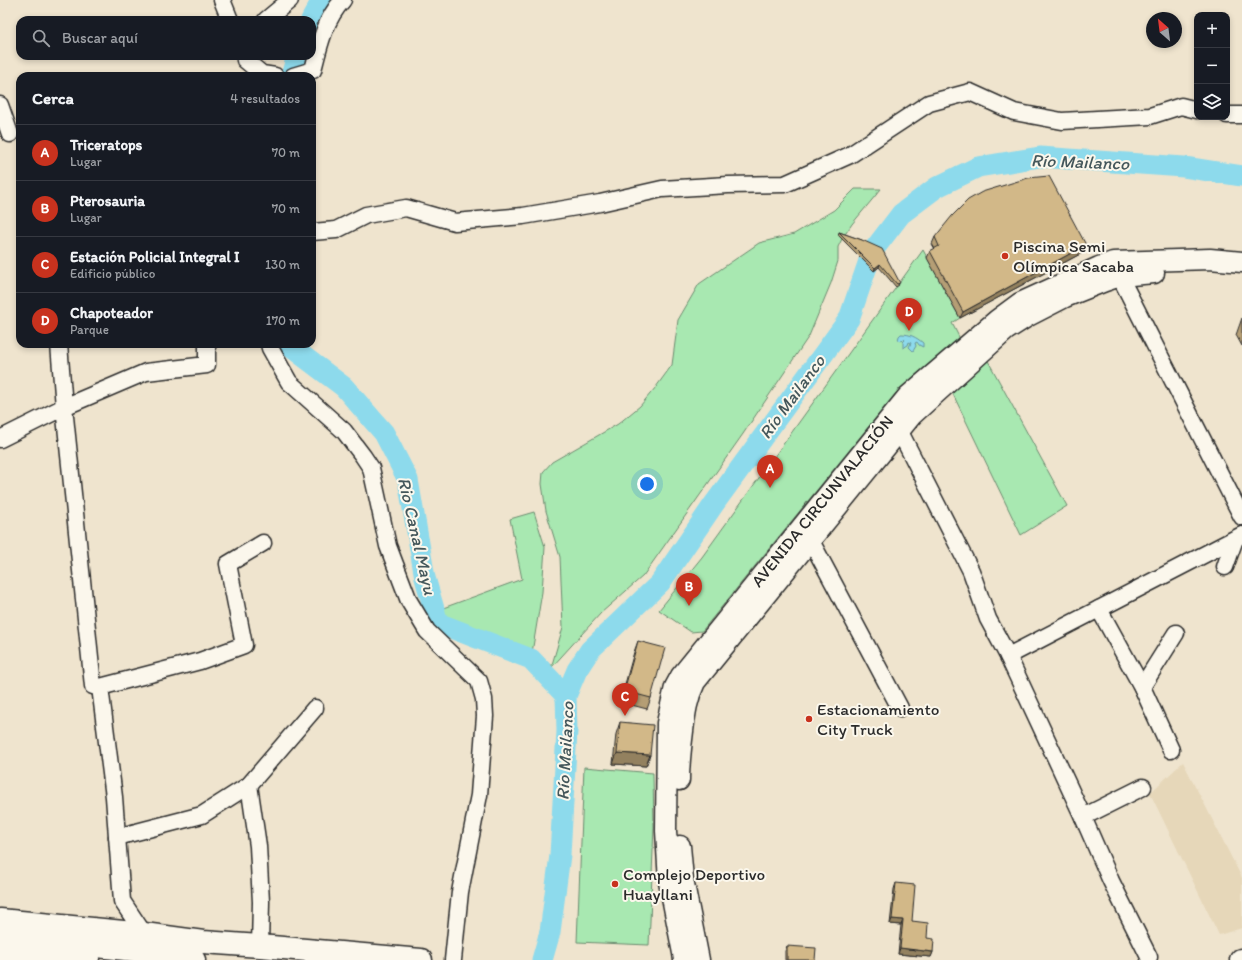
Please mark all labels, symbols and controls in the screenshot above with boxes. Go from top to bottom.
north arrow [1146,12,1182,48]
map controls [1194,12,1230,120]
button: + [1194,12,1230,48]
search box [16,16,316,60]
icon: search [30,27,52,49]
text: Buscar aquí [62,29,138,47]
button: − [1194,48,1230,84]
button: layers [1194,84,1230,120]
text: Cerca [32,88,74,108]
text: 4 resultados [230,91,300,106]
text: Triceratops [70,136,142,154]
text: A [41,145,49,160]
text: 70 m [272,145,300,160]
water label: Río Mailanco [1030,149,1130,175]
text: Lugar [70,154,102,169]
text: Pterosauria [70,192,145,210]
text: B [41,201,49,216]
text: 70 m [272,201,300,216]
text: Lugar [70,210,102,225]
place label: Piscina Semi Olímpica Sacaba [1013,236,1134,276]
text: Estación Policial Integral I [70,248,240,266]
marker: Piscina Semi Olímpica Sacaba [1000,251,1010,261]
text: C [41,257,49,272]
text: 130 m [265,257,300,272]
text: Edificio público [70,266,155,281]
pin: D [896,298,922,331]
text: Chapoteador [70,304,153,322]
text: D [41,313,49,328]
text: 170 m [266,313,300,328]
text: Parque [70,322,109,337]
water label: Río Mailanco [754,350,830,443]
street label: AVENIDA CIRCUNVALACIÓN [747,411,897,591]
pin: A [757,455,783,488]
your location [637,474,657,494]
water label: Rio Canal Mayu [393,475,441,598]
pin: B [676,573,702,606]
pin: C [612,683,638,716]
place label: Estacionamiento City Truck [817,699,940,739]
water label: Río Mailanco [551,700,579,801]
marker: Estacionamiento City Truck [804,714,814,724]
place label: Complejo Deportivo Huayllani [623,864,765,904]
marker: Complejo Deportivo Huayllani [610,879,620,889]

